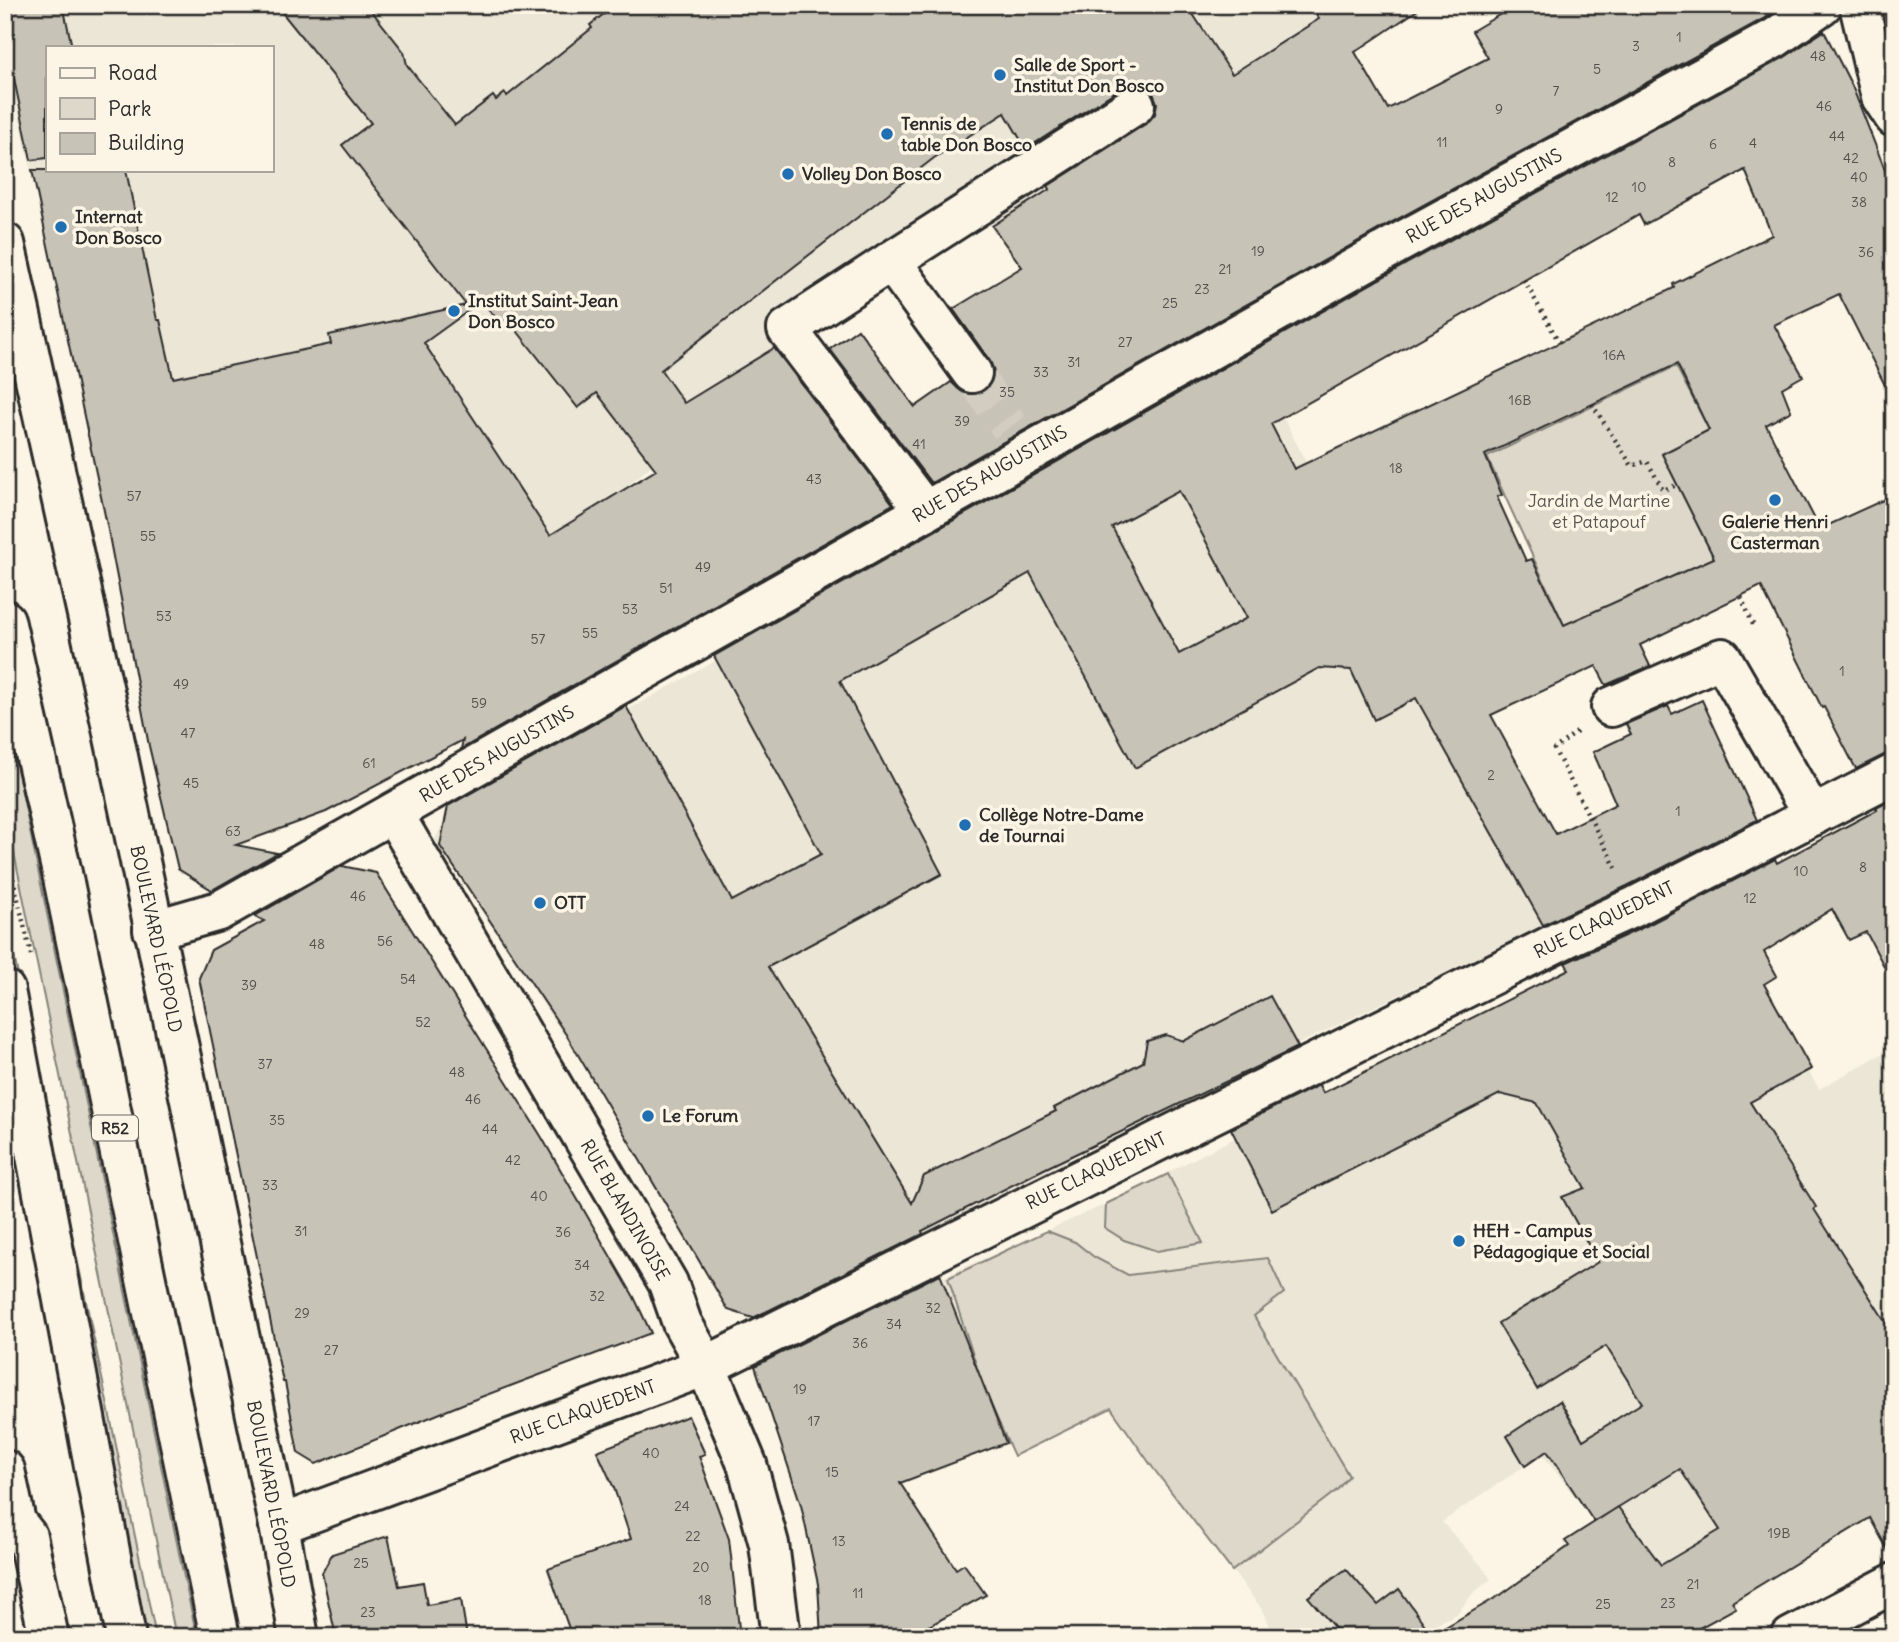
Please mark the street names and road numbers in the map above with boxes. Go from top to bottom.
street label: RUE DES AUGUSTINS [1402,143,1566,248]
street label: RUE DES AUGUSTINS [908,420,1071,527]
street label: RUE DES AUGUSTINS [415,700,578,807]
street label: BOULEVARD LÉOPOLD [125,843,188,1034]
street label: RUE CLAQUEDENT [1530,876,1678,964]
road number: R52 [92,1116,138,1140]
street label: RUE CLAQUEDENT [1022,1127,1170,1215]
street label: RUE BLANDINOISE [576,1135,675,1284]
street label: RUE CLAQUEDENT [507,1374,659,1449]
street label: BOULEVARD LÉOPOLD [242,1398,301,1590]

